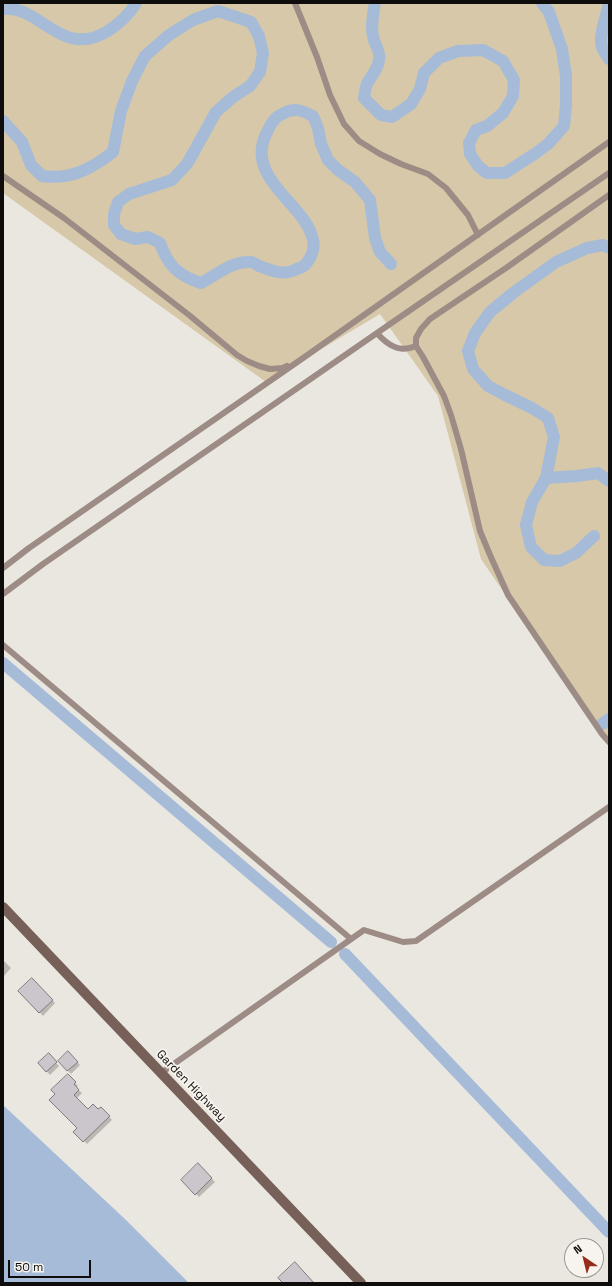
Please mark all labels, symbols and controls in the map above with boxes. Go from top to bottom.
street label: Garden Highway [153,1047,229,1125]
north arrow [564,1238,604,1278]
text: N [571,1241,585,1257]
scale bar [10,1252,93,1278]
text: 50 m [15,1259,43,1275]

